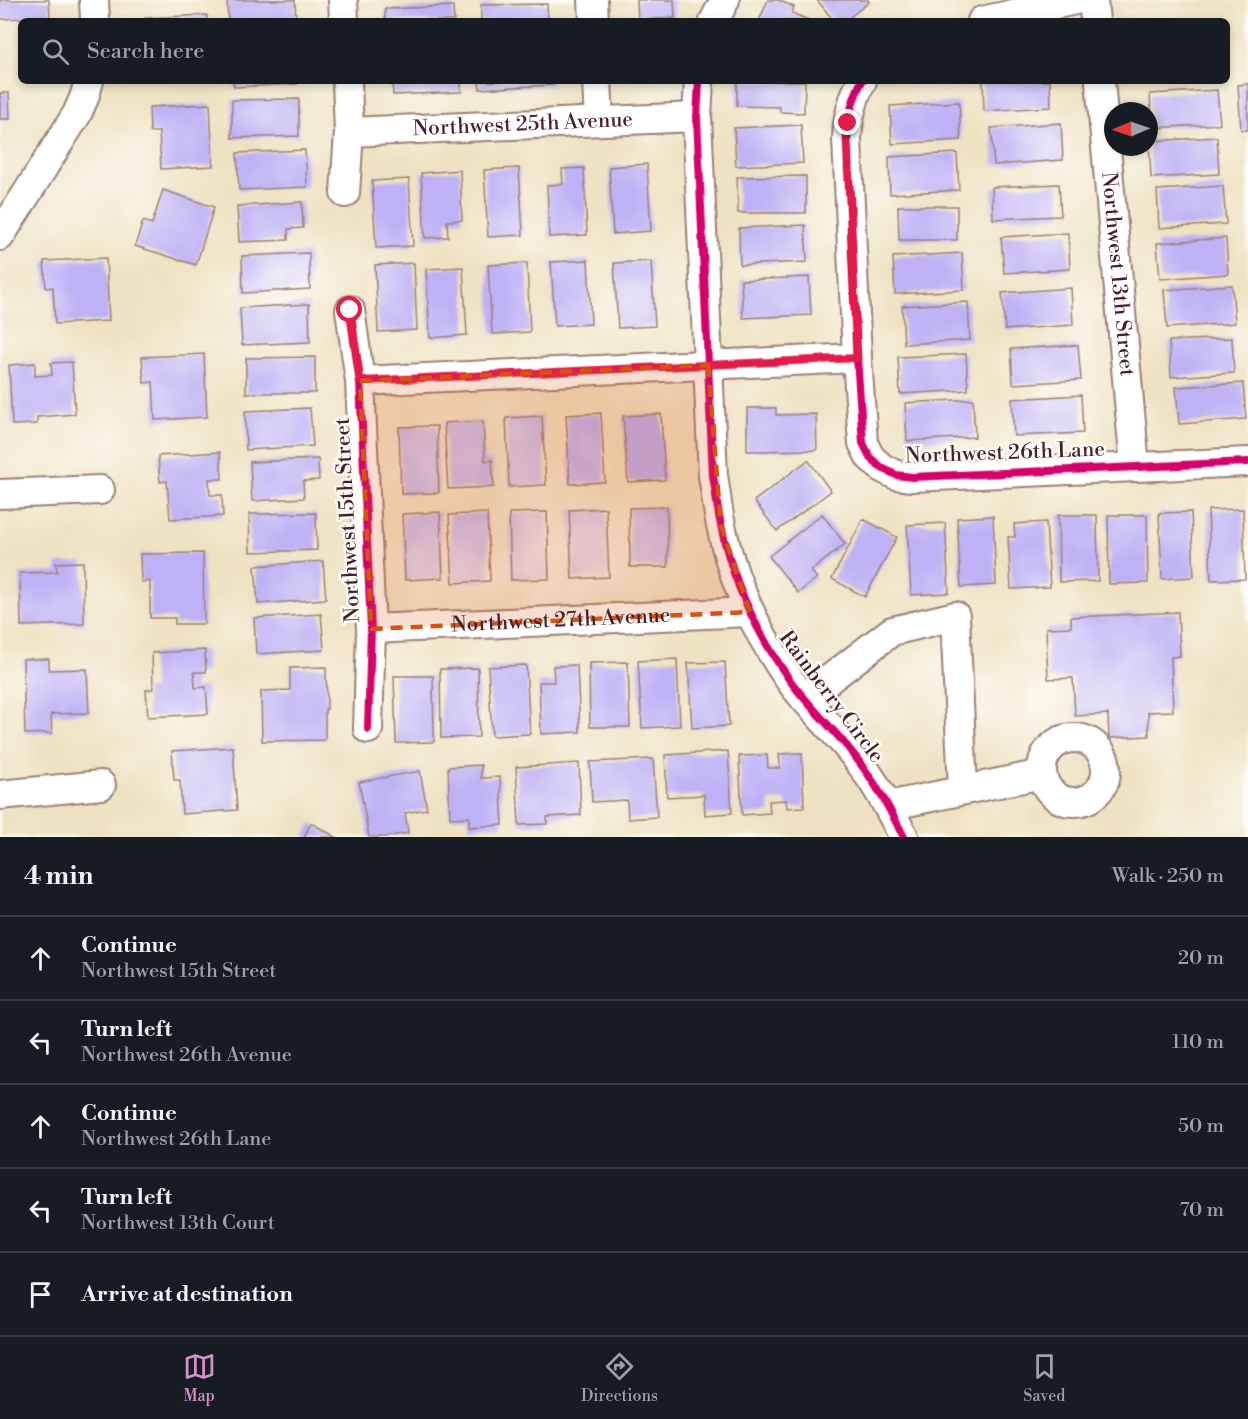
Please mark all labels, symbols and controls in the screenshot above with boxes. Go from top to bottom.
search box [18,18,1230,84]
icon: search [39,35,72,68]
text: Search here [87,38,204,65]
north arrow [1104,102,1158,156]
street label: Northwest 25th Avenue [412,107,634,142]
route end [834,109,860,135]
street label: Northwest 13th Street [1095,171,1140,378]
route start [336,296,362,322]
street label: Northwest 15th Street [330,416,366,623]
street label: Northwest 26th Lane [905,437,1105,469]
street label: Northwest 27th Avenue [451,603,671,638]
street label: Rainberry Circle [773,626,889,768]
text: 4 min [24,860,94,892]
text: Walk · 250 m [1112,864,1224,889]
text: Continue [81,932,177,959]
icon: ahead [24,942,57,975]
text: 20 m [1178,946,1224,971]
text: Northwest 15th Street [81,959,276,984]
text: Turn left [81,1016,172,1043]
icon: left [24,1026,57,1059]
text: 110 m [1172,1030,1224,1055]
text: Northwest 26th Avenue [81,1043,292,1068]
text: Continue [81,1100,177,1127]
icon: ahead [24,1110,57,1143]
text: 50 m [1178,1114,1224,1139]
text: Northwest 26th Lane [81,1127,271,1152]
text: Turn left [81,1184,172,1211]
icon: left [24,1194,57,1227]
text: 70 m [1180,1198,1224,1223]
text: Northwest 13th Court [81,1211,275,1236]
icon: arrive [24,1278,57,1311]
text: Arrive at destination [81,1281,293,1308]
tab: Map [183,1350,216,1406]
tab: Directions [581,1350,658,1406]
tab: Saved [1023,1350,1065,1406]

